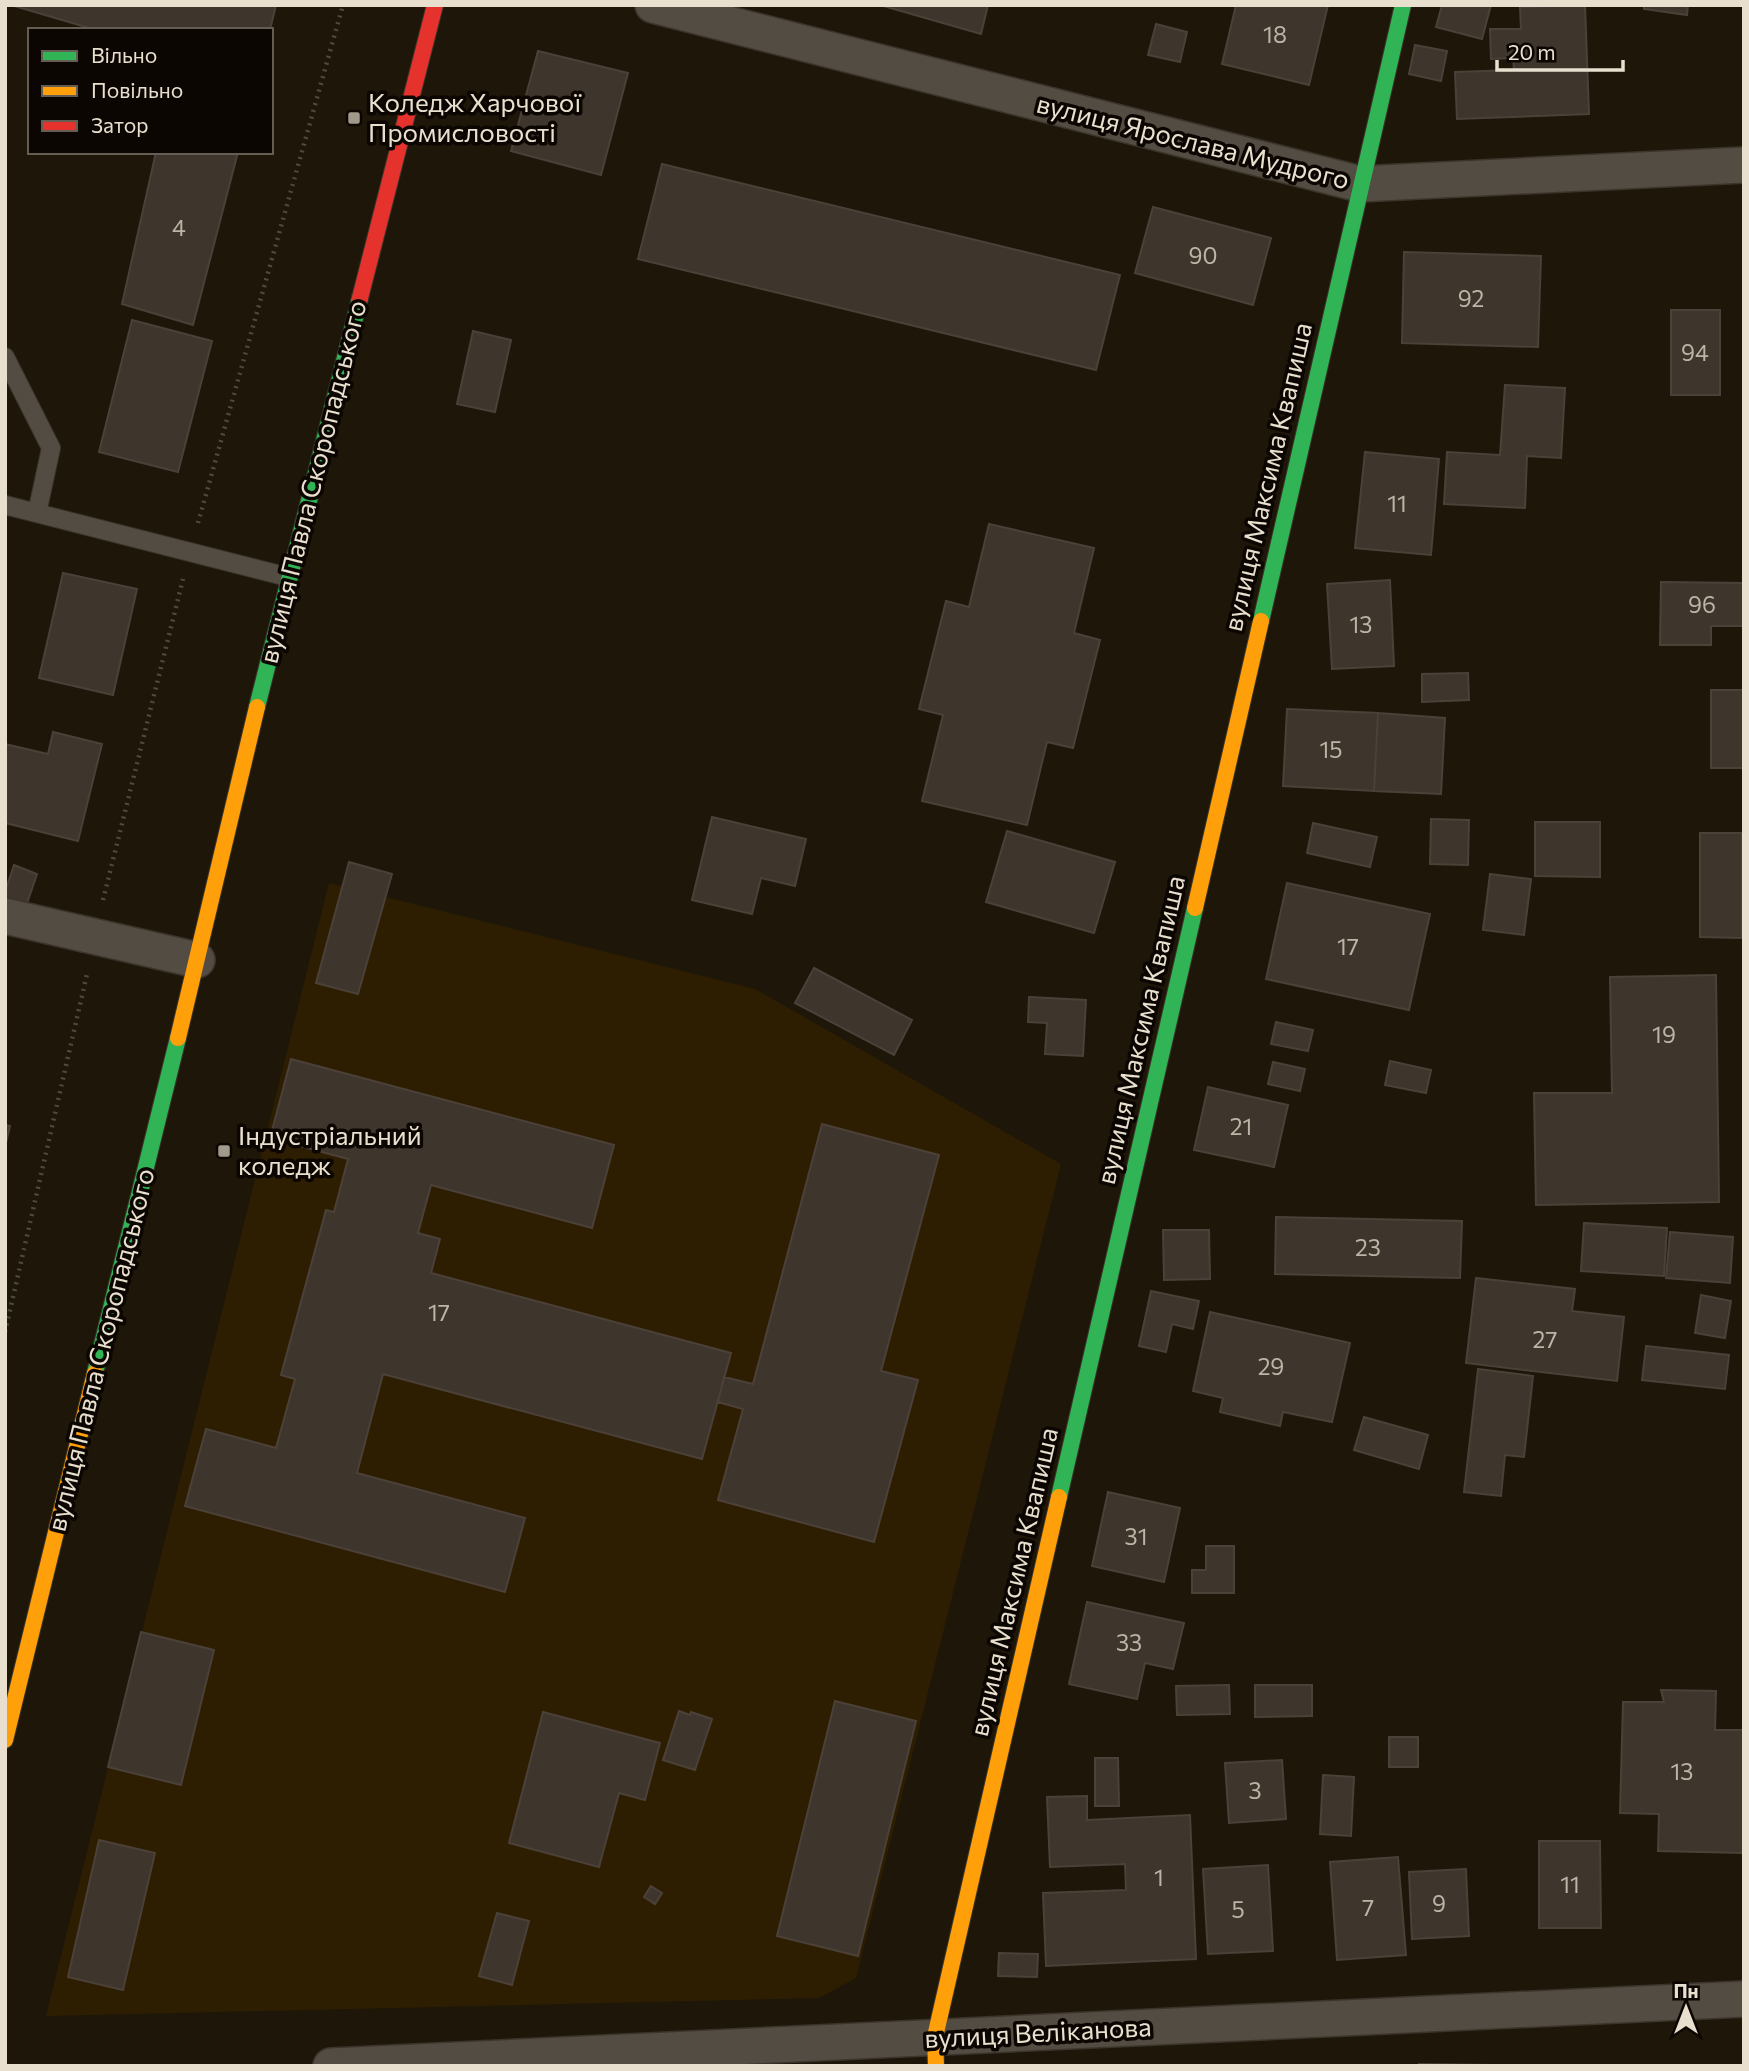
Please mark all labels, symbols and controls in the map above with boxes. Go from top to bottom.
house number: 18 [1263,20,1287,48]
legend [28,28,273,154]
scale bar [1497,28,1623,72]
text: 20 m [1508,39,1556,64]
text: Вільно [91,42,157,67]
text: Повільно [91,77,183,102]
place label: Коледж Харчової Промисловості [368,86,581,147]
street label: вулиця Ярослава Мудрого [1034,87,1353,194]
marker: Коледж Харчової Промисловості [346,110,362,126]
text: Затор [91,112,148,137]
house number: 4 [172,213,186,241]
house number: 90 [1189,241,1217,269]
house number: 92 [1458,284,1484,312]
street label: вулиця Павла Скоропадського [251,297,372,666]
street label: вулиця Максима Квапиша [1216,319,1317,634]
house number: 94 [1681,338,1709,366]
house number: 11 [1387,489,1407,517]
house number: 96 [1688,590,1716,618]
house number: 13 [1350,610,1372,638]
house number: 15 [1319,735,1343,763]
street label: вулиця Максима Квапиша [1089,872,1190,1187]
house number: 17 [1337,932,1359,960]
house number: 19 [1652,1020,1676,1048]
house number: 21 [1230,1112,1252,1140]
place label: Індустріальний коледж [238,1119,422,1180]
marker: Індустріальний коледж [216,1143,232,1159]
street label: вулиця Павла Скоропадського [39,1165,160,1534]
house number: 23 [1355,1233,1381,1261]
house number: 17 [428,1298,450,1326]
house number: 27 [1533,1325,1557,1353]
house number: 29 [1258,1352,1284,1380]
street label: вулиця Максима Квапиша [962,1424,1063,1739]
house number: 31 [1125,1522,1147,1550]
house number: 33 [1116,1628,1142,1656]
house number: 13 [1671,1757,1693,1785]
house number: 3 [1248,1776,1262,1804]
house number: 1 [1154,1863,1164,1891]
house number: 11 [1560,1870,1580,1898]
house number: 9 [1432,1889,1446,1917]
house number: 7 [1362,1893,1374,1921]
house number: 5 [1231,1895,1245,1923]
north arrow [1651,1973,1721,2043]
text: Пн [1673,1979,1699,2002]
street label: вулиця Веліканова [924,2010,1152,2053]

